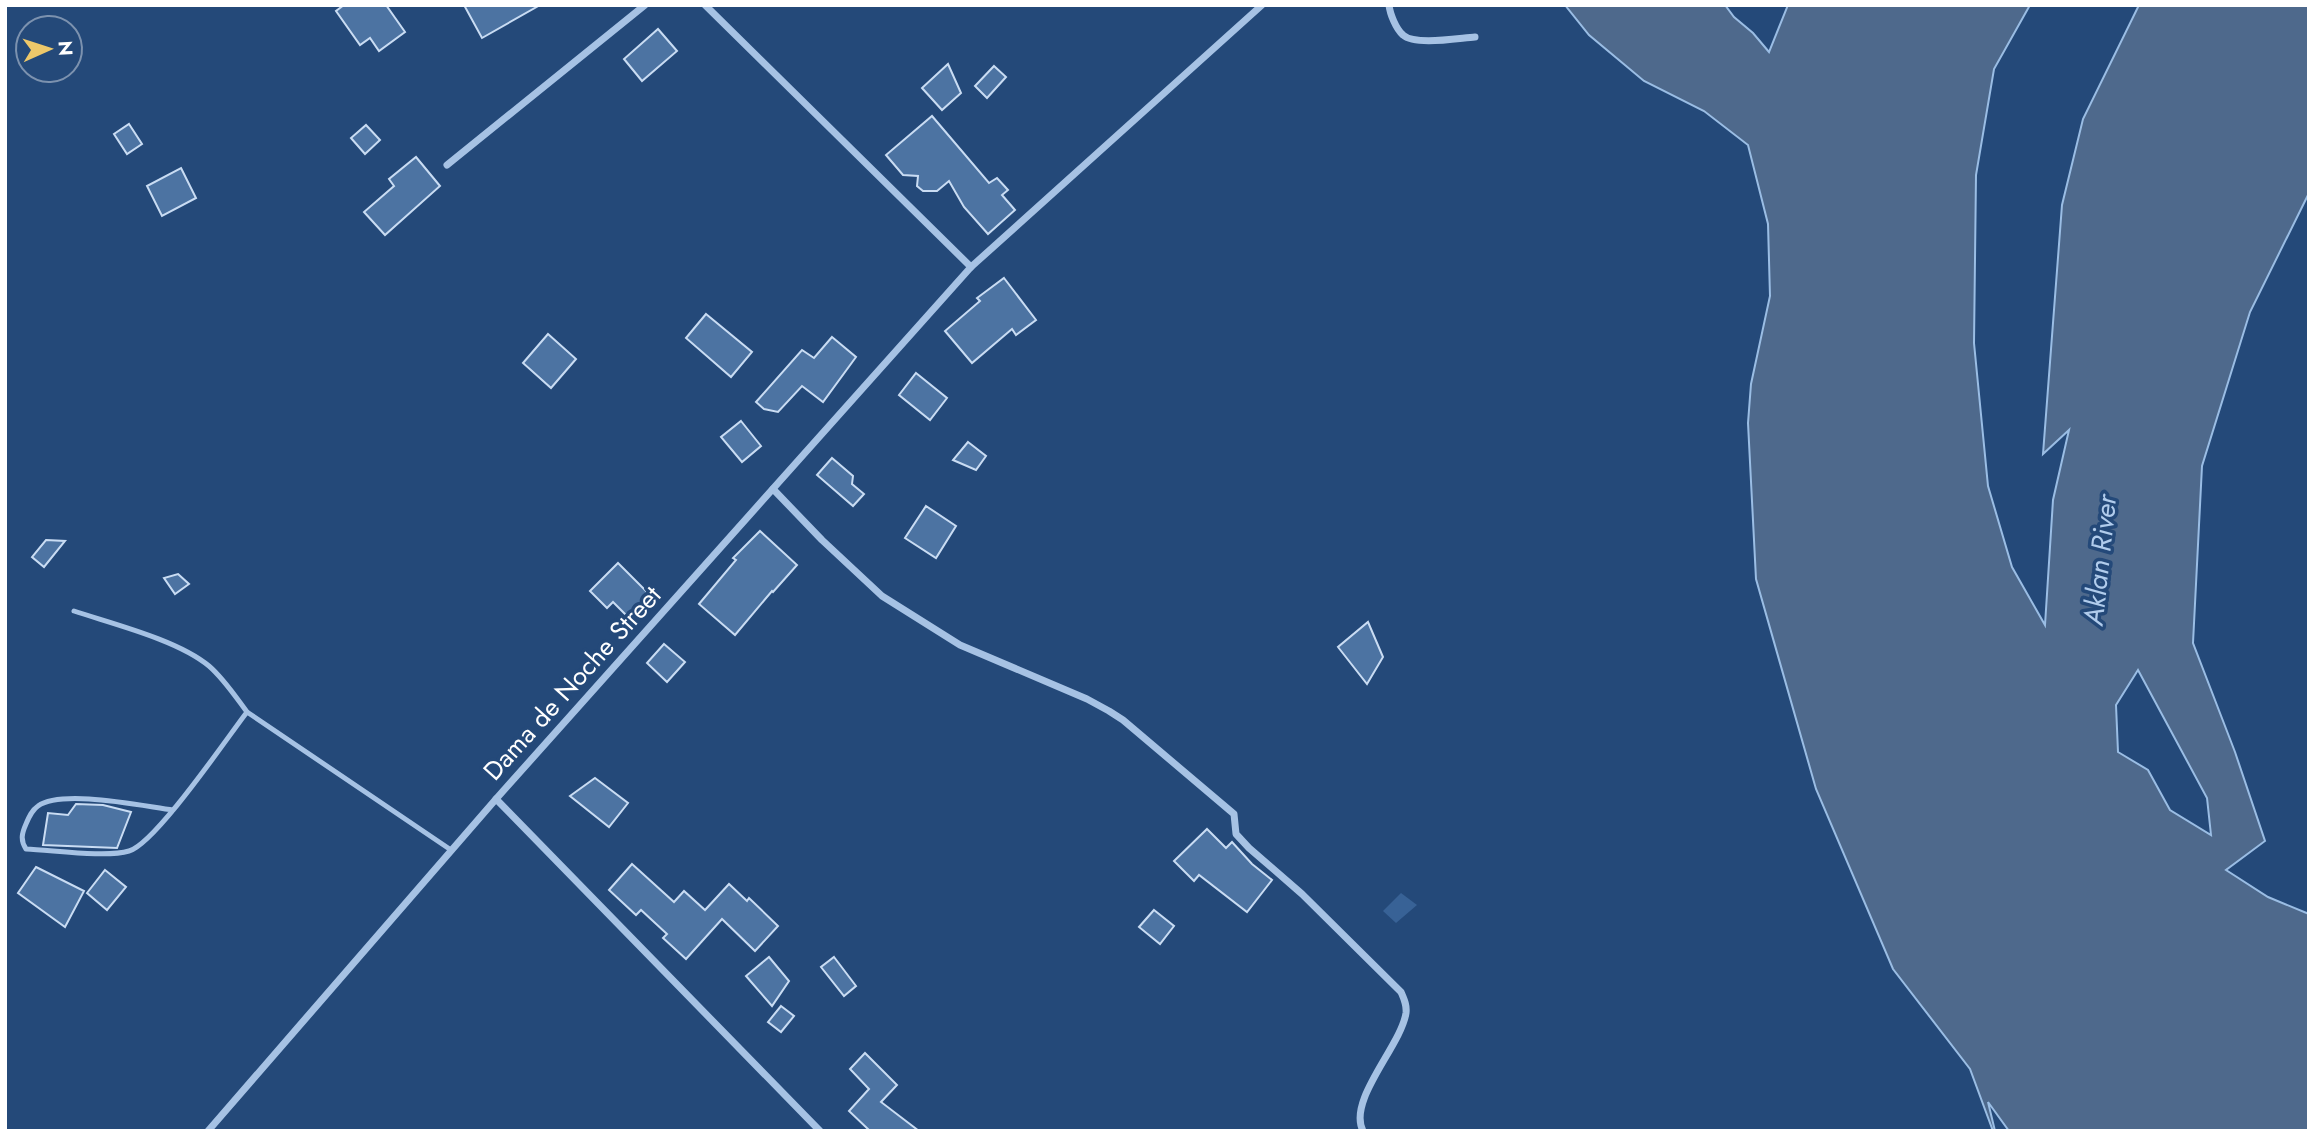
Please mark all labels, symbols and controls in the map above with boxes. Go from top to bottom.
north arrow [14,14,84,84]
text: N [52,40,79,56]
water label: Aklan River [2073,491,2127,628]
street label: Dama de Noche Street [474,577,670,789]

